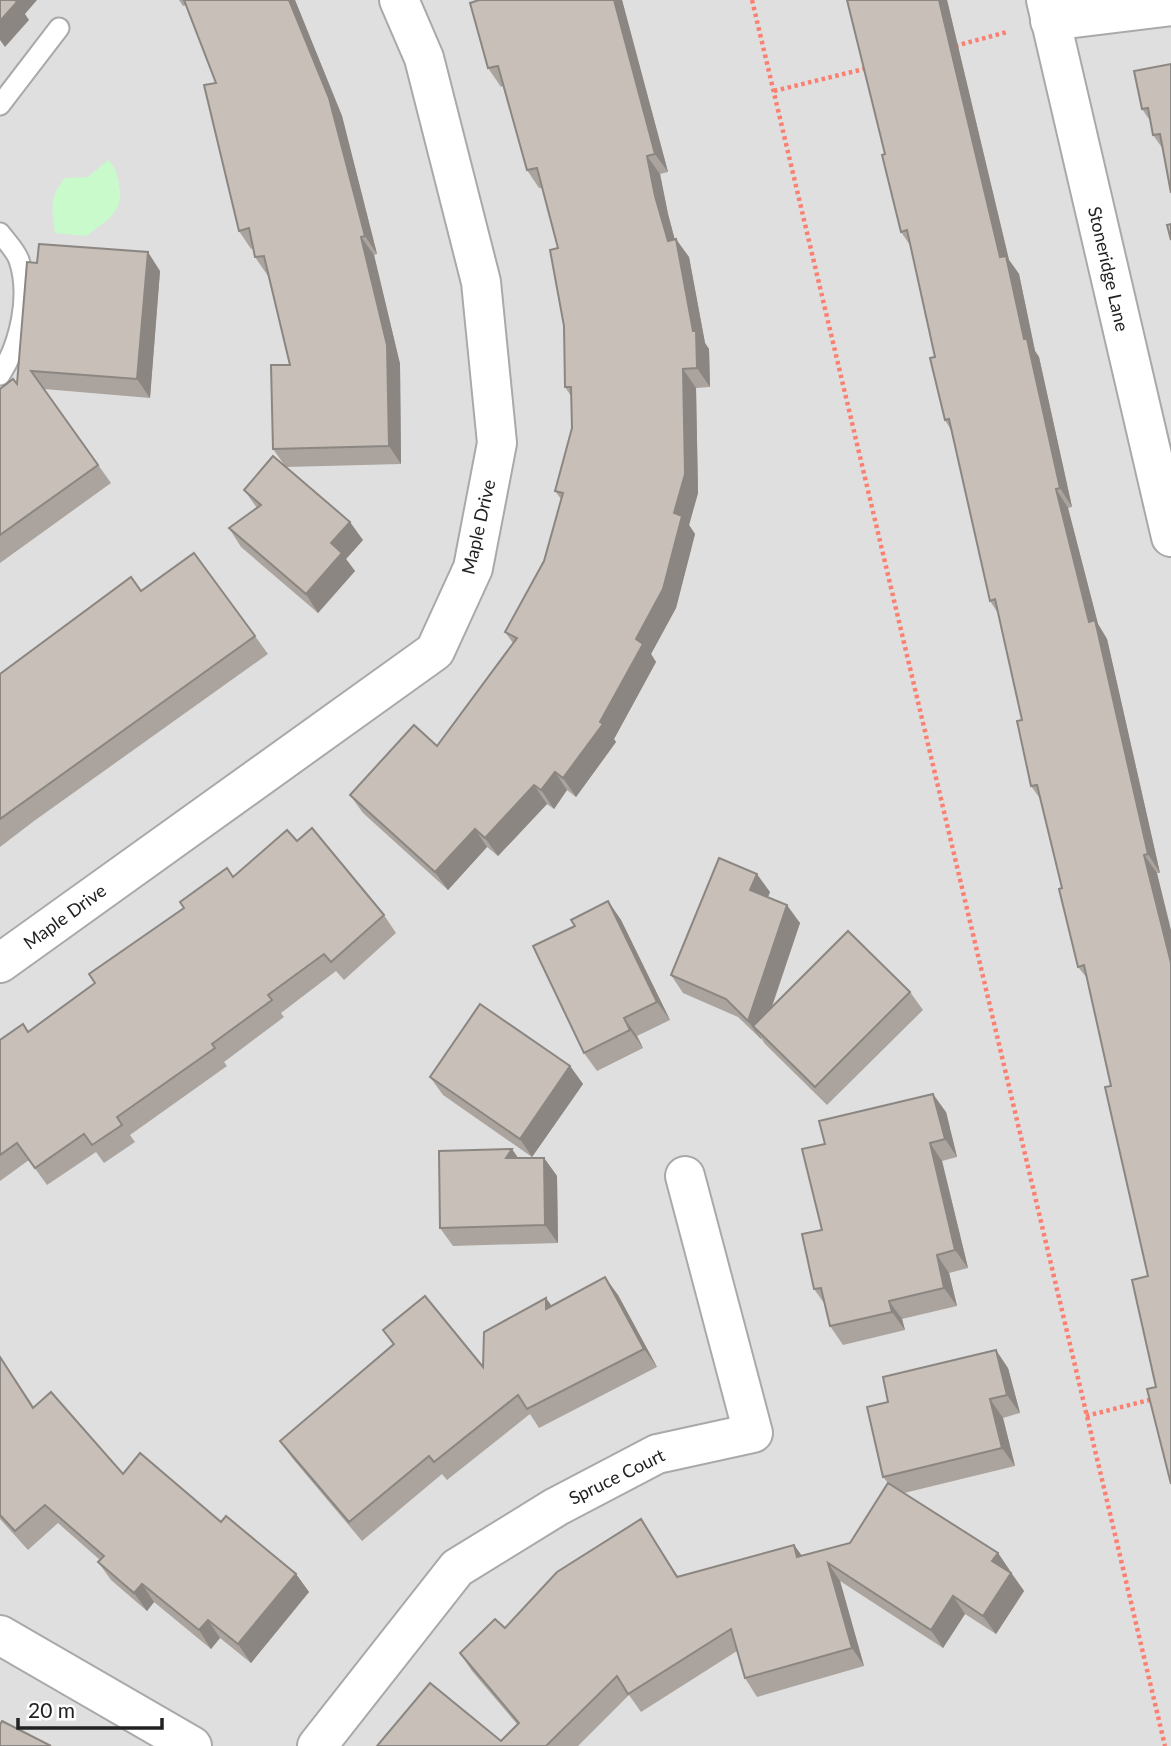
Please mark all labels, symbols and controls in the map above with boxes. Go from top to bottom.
street label: Stoneridge Lane [1084,204,1134,333]
street label: Maple Drive [456,477,500,576]
street label: Maple Drive [19,879,110,954]
street label: Spruce Court [565,1443,669,1509]
scale bar [18,1686,161,1730]
text: 20 m [28,1697,75,1722]

